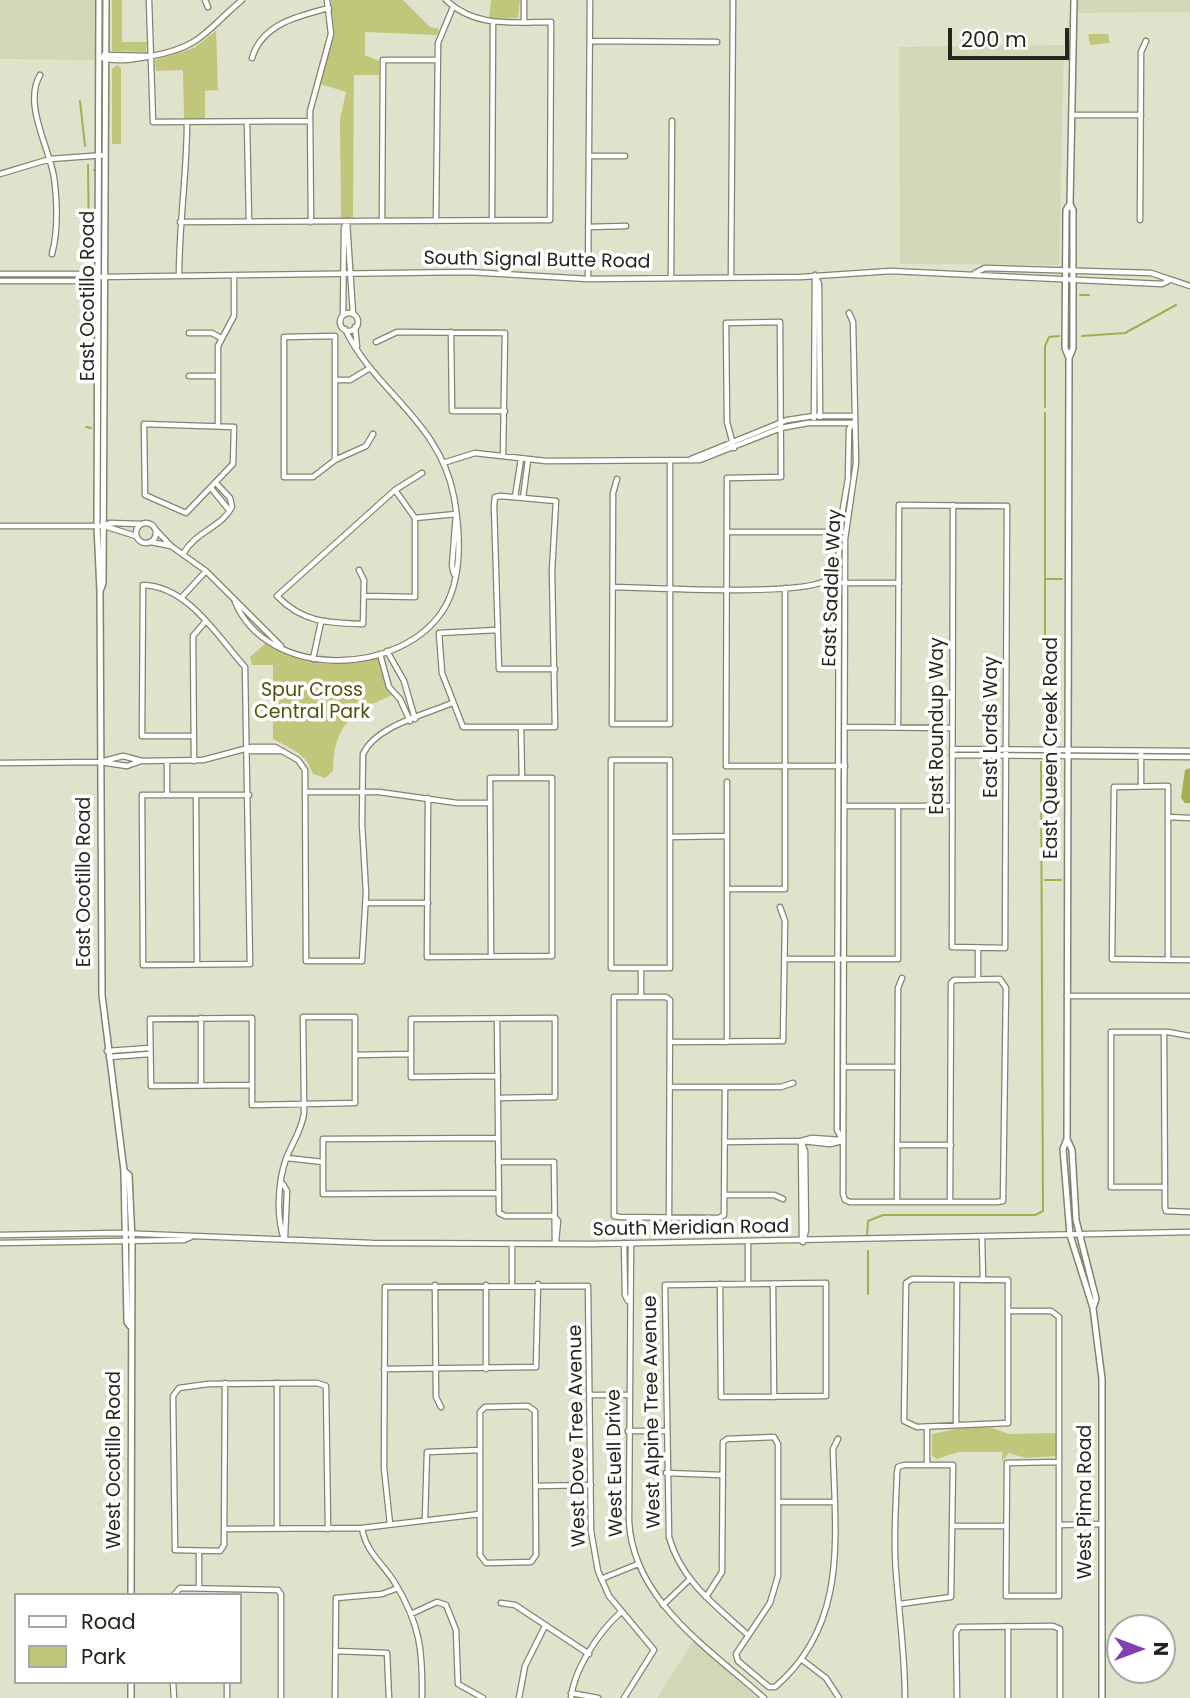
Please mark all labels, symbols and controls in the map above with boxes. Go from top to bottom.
scale bar [952,14,1073,58]
text: 200 m [961,25,1027,54]
street label: East Ocotillo Road [78,211,100,381]
street label: South Signal Butte Road [423,248,651,274]
street label: East Saddle Way [819,509,847,667]
street label: East Roundup Way [927,637,949,815]
street label: East Queen Creek Road [1041,637,1063,859]
street label: East Lords Way [981,656,1003,798]
park label: Spur Cross Central Park [254,680,370,724]
street label: East Ocotillo Road [74,797,96,967]
street label: South Meridian Road [593,1216,789,1242]
street label: West Alpine Tree Avenue [640,1295,666,1529]
street label: West Dove Tree Avenue [565,1324,591,1548]
street label: West Ocotillo Road [104,1371,126,1549]
street label: West Euell Drive [603,1389,629,1537]
street label: West Pima Road [1075,1425,1097,1579]
legend [14,1593,242,1684]
text: Road [81,1607,136,1636]
north arrow [1106,1614,1176,1684]
text: Park [81,1642,126,1671]
text: N [1147,1642,1174,1656]

